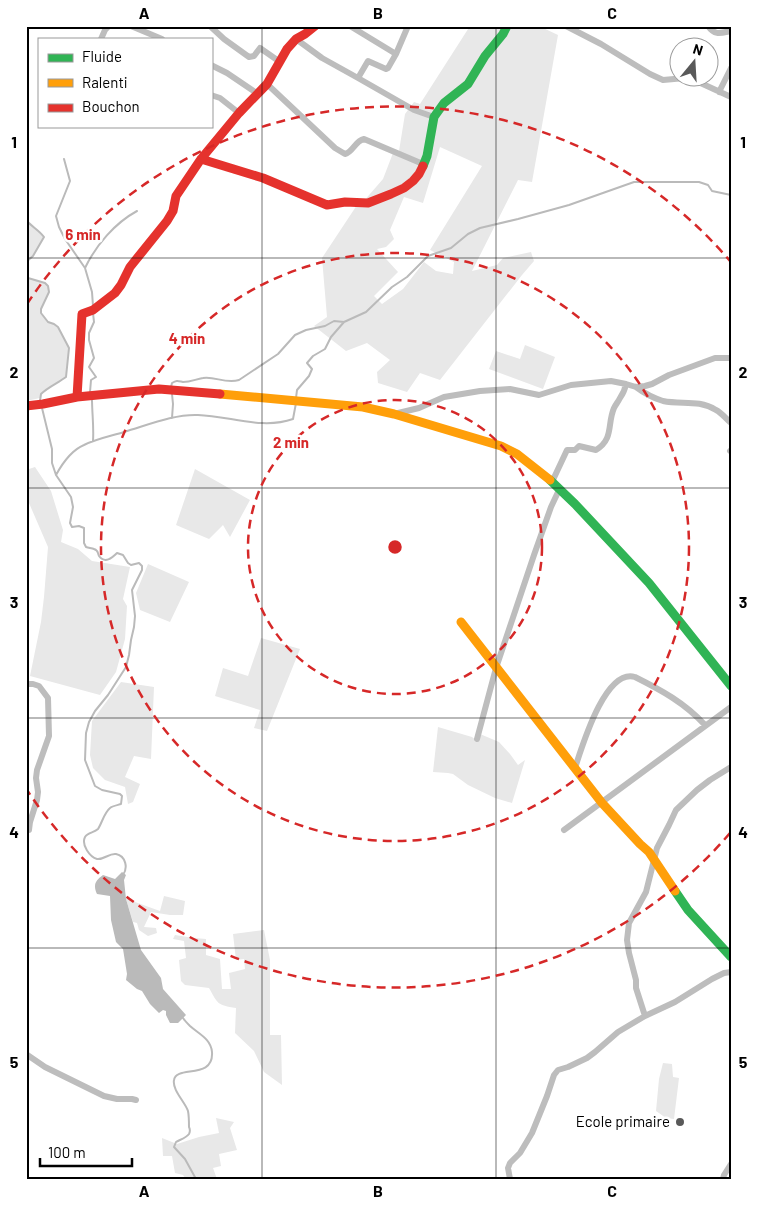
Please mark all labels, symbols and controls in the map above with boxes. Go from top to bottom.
text: A [139,3,150,22]
text: B [373,3,383,22]
text: C [607,3,617,22]
legend [38,38,212,128]
north arrow [670,38,720,88]
text: N [691,40,705,59]
text: Fluide [82,47,122,65]
text: Ralenti [82,73,128,91]
text: Bouchon [82,97,140,115]
text: 1 [11,132,17,151]
text: 1 [740,132,746,151]
text: 6 min [65,225,101,243]
text: 4 min [169,329,205,347]
text: 2 [10,362,19,381]
text: 2 [739,362,748,381]
text: 2 min [273,433,309,451]
centre of rings [386,538,404,556]
text: 3 [10,592,18,611]
text: 3 [739,592,747,611]
text: 4 [9,822,19,841]
text: 4 [738,822,748,841]
text: 5 [10,1052,19,1071]
text: 5 [739,1052,748,1071]
place label: Ecole primaire [576,1112,670,1130]
marker: Ecole primaire [674,1116,686,1128]
scale bar [40,1135,132,1167]
text: 100 m [48,1143,86,1161]
text: A [139,1181,150,1200]
text: B [373,1181,383,1200]
text: C [607,1181,617,1200]

